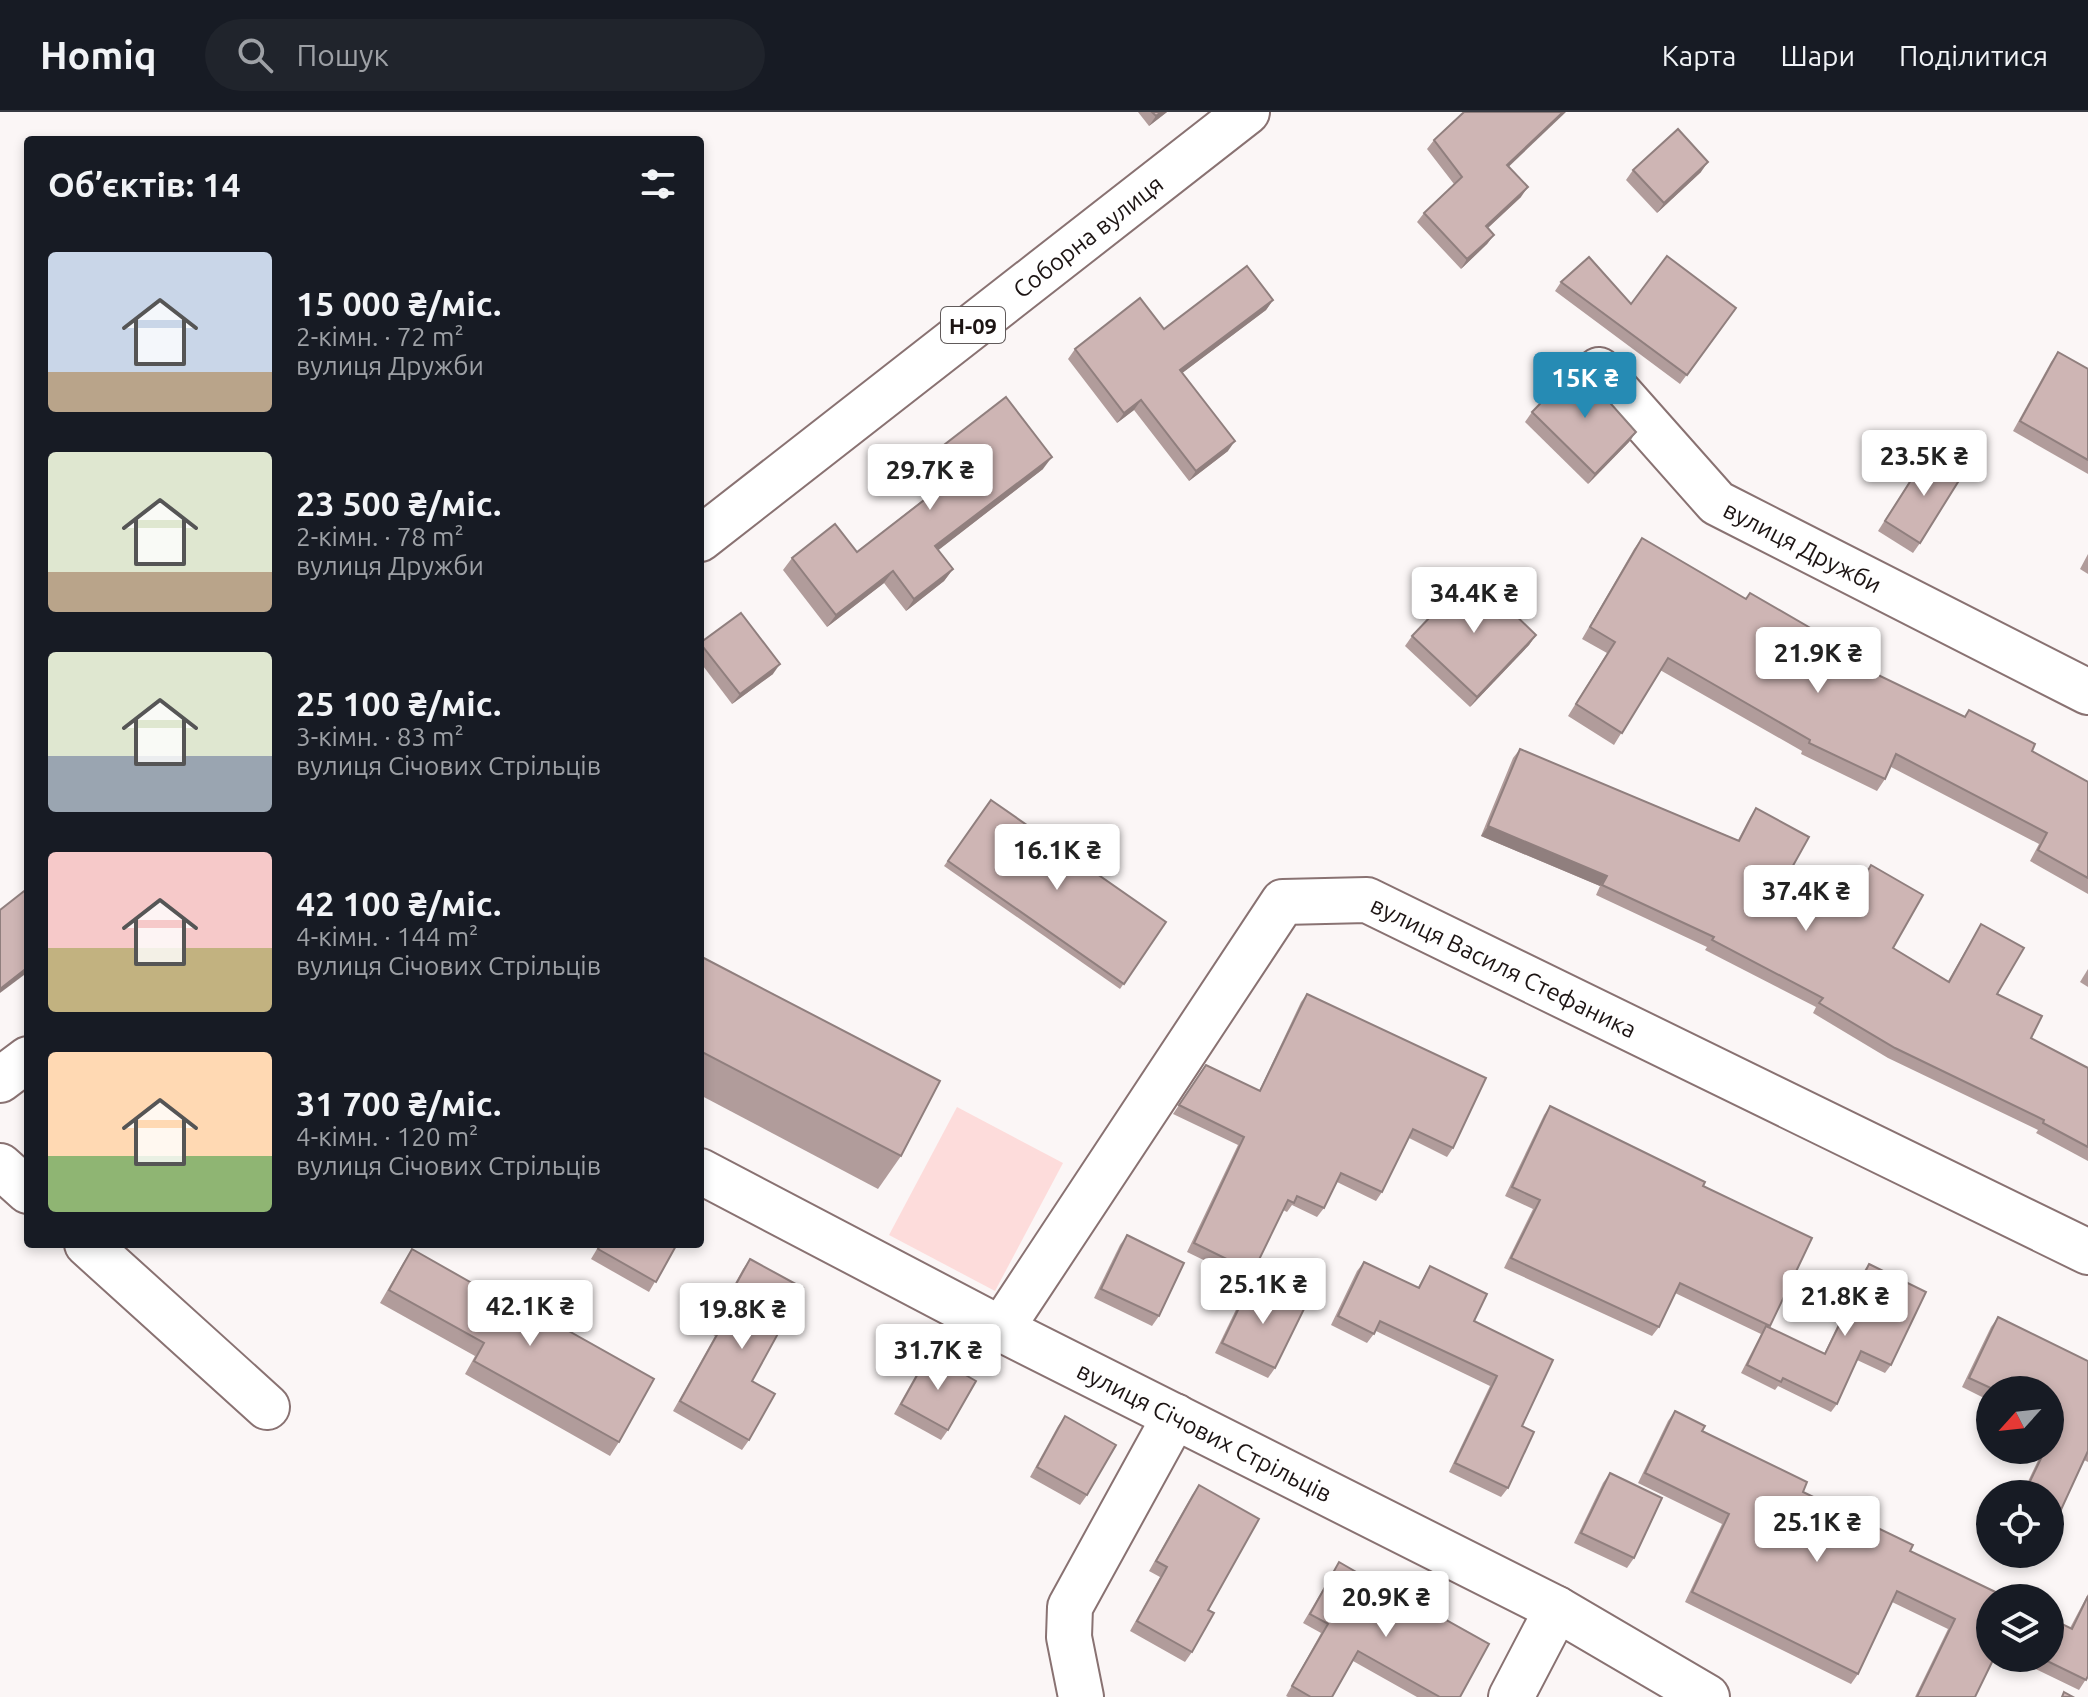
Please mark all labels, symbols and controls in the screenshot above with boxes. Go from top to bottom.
search box [205,19,765,91]
icon: search [233,33,277,77]
text: Homiq [40,34,157,76]
text: Пошук [297,38,389,72]
text: Карта [1662,40,1736,71]
text: Шари [1780,40,1855,71]
text: Поділитися [1899,40,2048,71]
icon: filters [636,162,680,206]
text: Об’єктів: 14 [48,165,241,203]
street label: Соборна вулиця [1008,170,1168,303]
icon: home [112,284,208,380]
text: 15 000 ₴/міс. [296,284,501,322]
road number: Н-09 [941,307,1005,343]
text: 2-кімн. · 72 m² [296,322,464,351]
text: вулиця Дружби [296,351,484,380]
pin: 15K ₴ [1529,352,1641,420]
text: 15K ₴ [1551,363,1619,392]
pin: 23.5K ₴ [1850,430,1998,498]
text: 23.5K ₴ [1880,441,1968,470]
pin: 29.7K ₴ [856,444,1004,512]
text: 29.7K ₴ [886,455,974,484]
icon: home [112,484,208,580]
text: 23 500 ₴/міс. [296,484,501,522]
street label: вулиця Дружби [1719,495,1886,598]
text: 2-кімн. · 78 m² [296,522,464,551]
text: вулиця Дружби [296,551,484,580]
pin: 34.4K ₴ [1400,567,1548,635]
text: 34.4K ₴ [1430,578,1518,607]
pin: 21.9K ₴ [1744,627,1892,695]
text: 21.9K ₴ [1774,638,1862,667]
icon: home [112,684,208,780]
text: 25 100 ₴/міс. [296,684,501,722]
text: 3-кімн. · 83 m² [296,722,464,751]
text: вулиця Січових Стрільців [296,751,601,780]
pin: 16.1K ₴ [983,824,1131,892]
text: 16.1K ₴ [1013,835,1101,864]
pin: 37.4K ₴ [1732,865,1880,933]
text: 37.4K ₴ [1762,876,1850,905]
icon: home [112,884,208,980]
text: 42 100 ₴/міс. [296,884,501,922]
street label: вулиця Василя Стефаника [1367,891,1641,1043]
text: 4-кімн. · 144 m² [296,922,478,951]
text: вулиця Січових Стрільців [296,951,601,980]
icon: home [112,1084,208,1180]
text: 31 700 ₴/міс. [296,1084,501,1122]
text: 4-кімн. · 120 m² [296,1122,478,1151]
text: вулиця Січових Стрільців [296,1151,601,1180]
pin: 25.1K ₴ [1189,1258,1337,1326]
text: 25.1K ₴ [1219,1269,1307,1298]
pin: 21.8K ₴ [1771,1270,1919,1338]
pin: 42.1K ₴ [456,1280,604,1348]
text: 21.8K ₴ [1801,1281,1889,1310]
pin: 19.8K ₴ [668,1283,816,1351]
text: 42.1K ₴ [486,1291,574,1320]
text: 19.8K ₴ [698,1294,786,1323]
pin: 31.7K ₴ [864,1324,1012,1392]
text: 31.7K ₴ [894,1335,982,1364]
street label: вулиця Січових Стрільців [1073,1356,1337,1507]
north arrow [1976,1376,2064,1464]
map controls [1976,1376,2064,1672]
button: locate [1976,1480,2064,1568]
pin: 25.1K ₴ [1743,1496,1891,1564]
text: 25.1K ₴ [1773,1507,1861,1536]
pin: 20.9K ₴ [1312,1571,1460,1639]
text: 20.9K ₴ [1342,1582,1430,1611]
button: layers [1976,1584,2064,1672]

